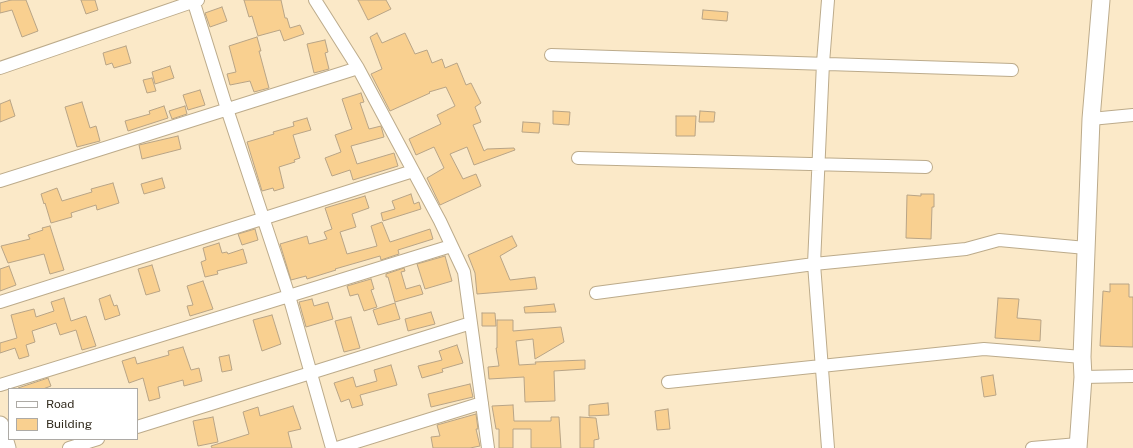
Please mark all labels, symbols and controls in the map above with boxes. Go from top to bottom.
legend [8,388,138,440]
text: Road [46,397,74,411]
text: Building [46,417,92,431]

